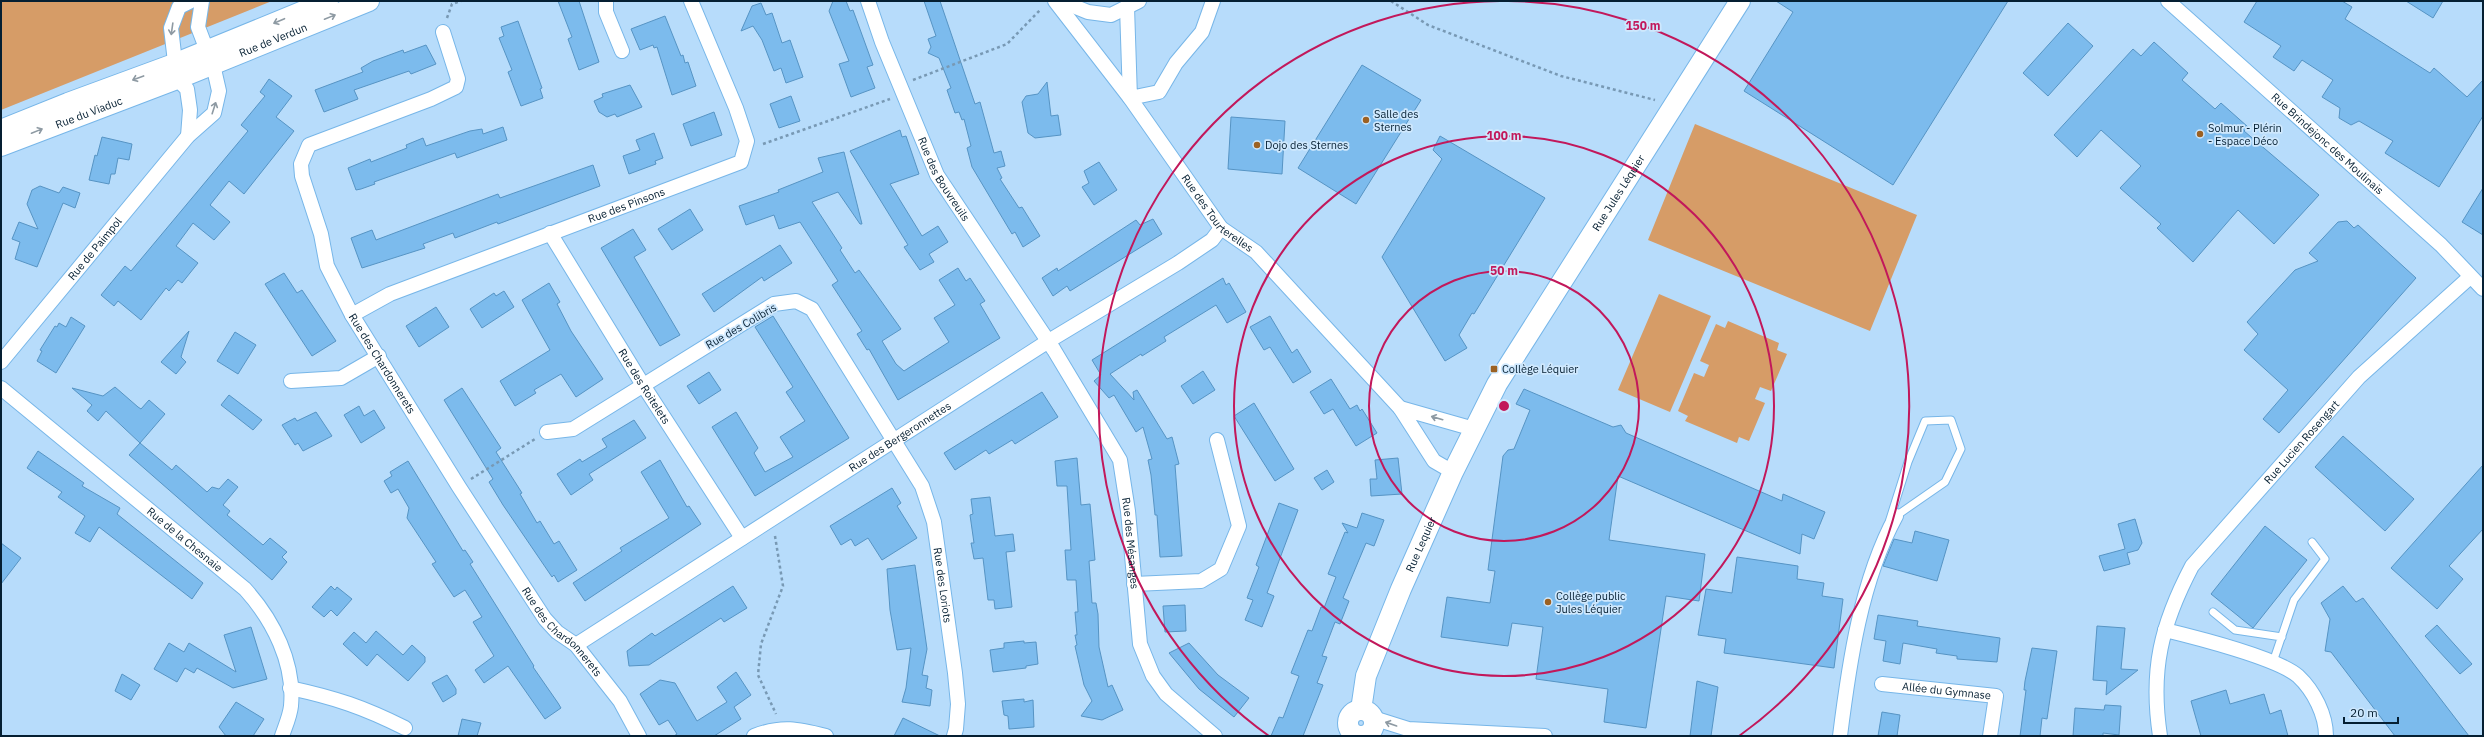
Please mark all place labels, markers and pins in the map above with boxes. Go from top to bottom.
place label: Salle des Sternes [1374,107,1419,134]
marker: Salle des Sternes [1361,115,1371,125]
place label: Solmur - Plérin - Espace Déco [2208,121,2282,148]
marker: Solmur - Plérin - Espace Déco [2195,129,2205,139]
place label: Dojo des Sternes [1265,138,1348,152]
marker: Dojo des Sternes [1252,140,1262,150]
place label: Collège Léquier [1502,362,1578,376]
marker: Collège Léquier [1489,364,1499,374]
centre of rings [1497,399,1511,413]
place label: Collège public Jules Léquier [1556,589,1626,616]
marker: Collège public Jules Léquier [1543,597,1553,607]

